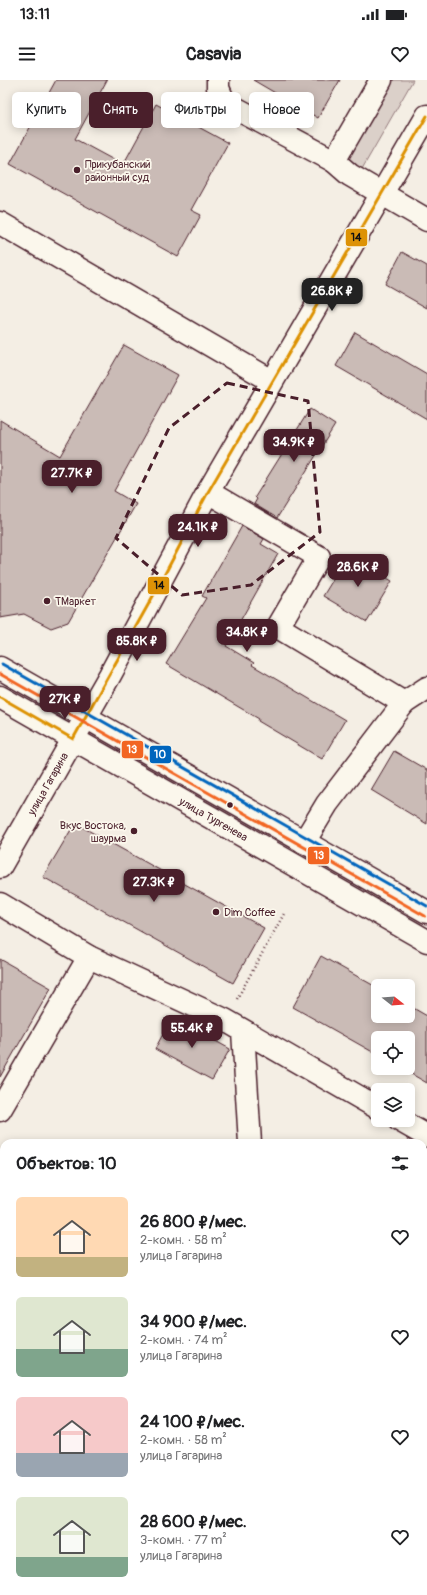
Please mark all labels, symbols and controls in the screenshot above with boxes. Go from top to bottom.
text: 13:11 [20,5,50,24]
icon: menu [16,43,38,65]
text: Casavia [186,43,241,66]
icon: heart [389,43,411,65]
chip: Купить [12,92,81,128]
chip: Снять [89,92,153,128]
chip: Фильтры [161,92,241,128]
chip: Новое [249,92,314,128]
place label: Прикубанский районный суд [85,158,150,184]
marker: Прикубанский районный суд [72,165,82,175]
line badge: 14 [345,228,368,247]
text: 14 [351,231,362,244]
pin: 26.8K ₽ [295,278,369,312]
text: 26.8K ₽ [311,283,353,299]
pin: 34.9K ₽ [257,429,331,463]
text: 34.9K ₽ [273,434,315,450]
pin: 27.7K ₽ [35,460,109,494]
text: 27.7K ₽ [51,465,93,481]
pin: 24.1K ₽ [161,514,235,548]
text: 24.1K ₽ [177,519,219,535]
pin: 28.6K ₽ [321,554,395,588]
text: 28.6K ₽ [337,559,379,575]
line badge: 14 [147,576,170,595]
text: 14 [154,579,165,592]
place label: ТМаркет [55,595,96,608]
marker: ТМаркет [42,596,52,606]
pin: 34.8K ₽ [210,619,284,653]
text: 34.8K ₽ [226,624,268,640]
pin: 85.8K ₽ [100,628,174,662]
text: 85.8K ₽ [116,633,158,649]
pin: 27K ₽ [37,686,93,720]
text: 27K ₽ [49,691,81,707]
line badge: 13 [121,740,144,759]
text: 13 [127,743,137,756]
line badge: 10 [149,745,172,764]
text: 10 [154,748,166,761]
street label: улица Гагарина [25,750,71,818]
street label: улица Тургенева [176,794,250,844]
unlabelled marker [225,800,235,810]
place label: Вкус Востока, шаурма [60,819,126,845]
marker: Вкус Востока, шаурма [129,826,139,836]
line badge: 13 [307,846,330,865]
text: 13 [314,849,324,862]
pin: 27.3K ₽ [117,869,191,903]
text: 27.3K ₽ [133,874,175,890]
place label: Dim Coffee [224,906,276,919]
marker: Dim Coffee [211,907,221,917]
north arrow [371,979,415,1023]
map controls [371,979,415,1127]
pin: 55.4K ₽ [155,1015,229,1049]
text: 55.4K ₽ [171,1020,213,1036]
button: locate [371,1031,415,1075]
button: layers [371,1083,415,1127]
icon: filters [389,1152,411,1174]
text: Объектов: 10 [16,1153,117,1174]
text: 26 800 ₽/мес. [140,1211,247,1232]
icon: home [48,1213,96,1261]
icon: heart [389,1226,411,1248]
text: 2-комн. · 58 m² [140,1232,227,1248]
text: улица Гагарина [140,1248,222,1264]
text: 34 900 ₽/мес. [140,1311,247,1332]
icon: home [48,1313,96,1361]
icon: heart [389,1326,411,1348]
text: 2-комн. · 74 m² [140,1332,227,1348]
text: улица Гагарина [140,1348,222,1364]
text: 24 100 ₽/мес. [140,1411,245,1432]
icon: home [48,1413,96,1461]
icon: heart [389,1426,411,1448]
text: 2-комн. · 58 m² [140,1432,227,1448]
text: улица Гагарина [140,1448,222,1464]
text: 28 600 ₽/мес. [140,1511,247,1532]
icon: home [48,1513,96,1561]
icon: heart [389,1526,411,1548]
text: 3-комн. · 77 m² [140,1532,227,1548]
text: улица Гагарина [140,1548,222,1564]

